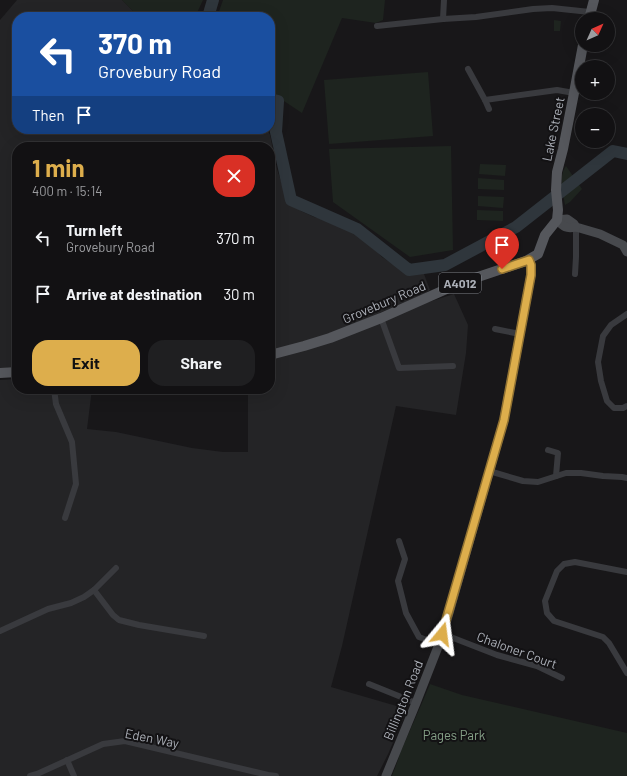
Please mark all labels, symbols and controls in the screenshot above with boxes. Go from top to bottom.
north arrow [575,12,615,52]
map controls [575,12,615,148]
text: 370 m [98,26,172,60]
icon: left [32,28,84,80]
text: Grovebury Road [98,60,221,82]
button: + [575,60,615,100]
street label: Lake Street [538,95,568,163]
icon: arrive [73,104,95,126]
text: Then [32,106,65,124]
button: − [575,108,615,148]
text: 1 min [32,153,85,182]
button: close [213,155,255,197]
text: 400 m · 15:14 [32,183,103,199]
text: Turn left [66,221,122,239]
icon: left [32,227,54,249]
pin [485,228,519,269]
text: 370 m [216,229,255,247]
icon: arrive [491,234,513,256]
text: Grovebury Road [66,239,155,255]
road number: A4012 [439,273,481,293]
street label: Grovebury Road [340,277,428,327]
icon: arrive [32,283,54,305]
text: Arrive at destination [66,285,202,303]
text: 30 m [223,285,255,303]
button: Exit [32,340,140,386]
button: Share [148,340,255,386]
position arrow [421,613,463,655]
street label: Chaloner Court [475,628,559,672]
street label: Billington Road [380,658,426,742]
street label: Eden Way [124,725,180,751]
park label: Pages Park [423,727,486,743]

